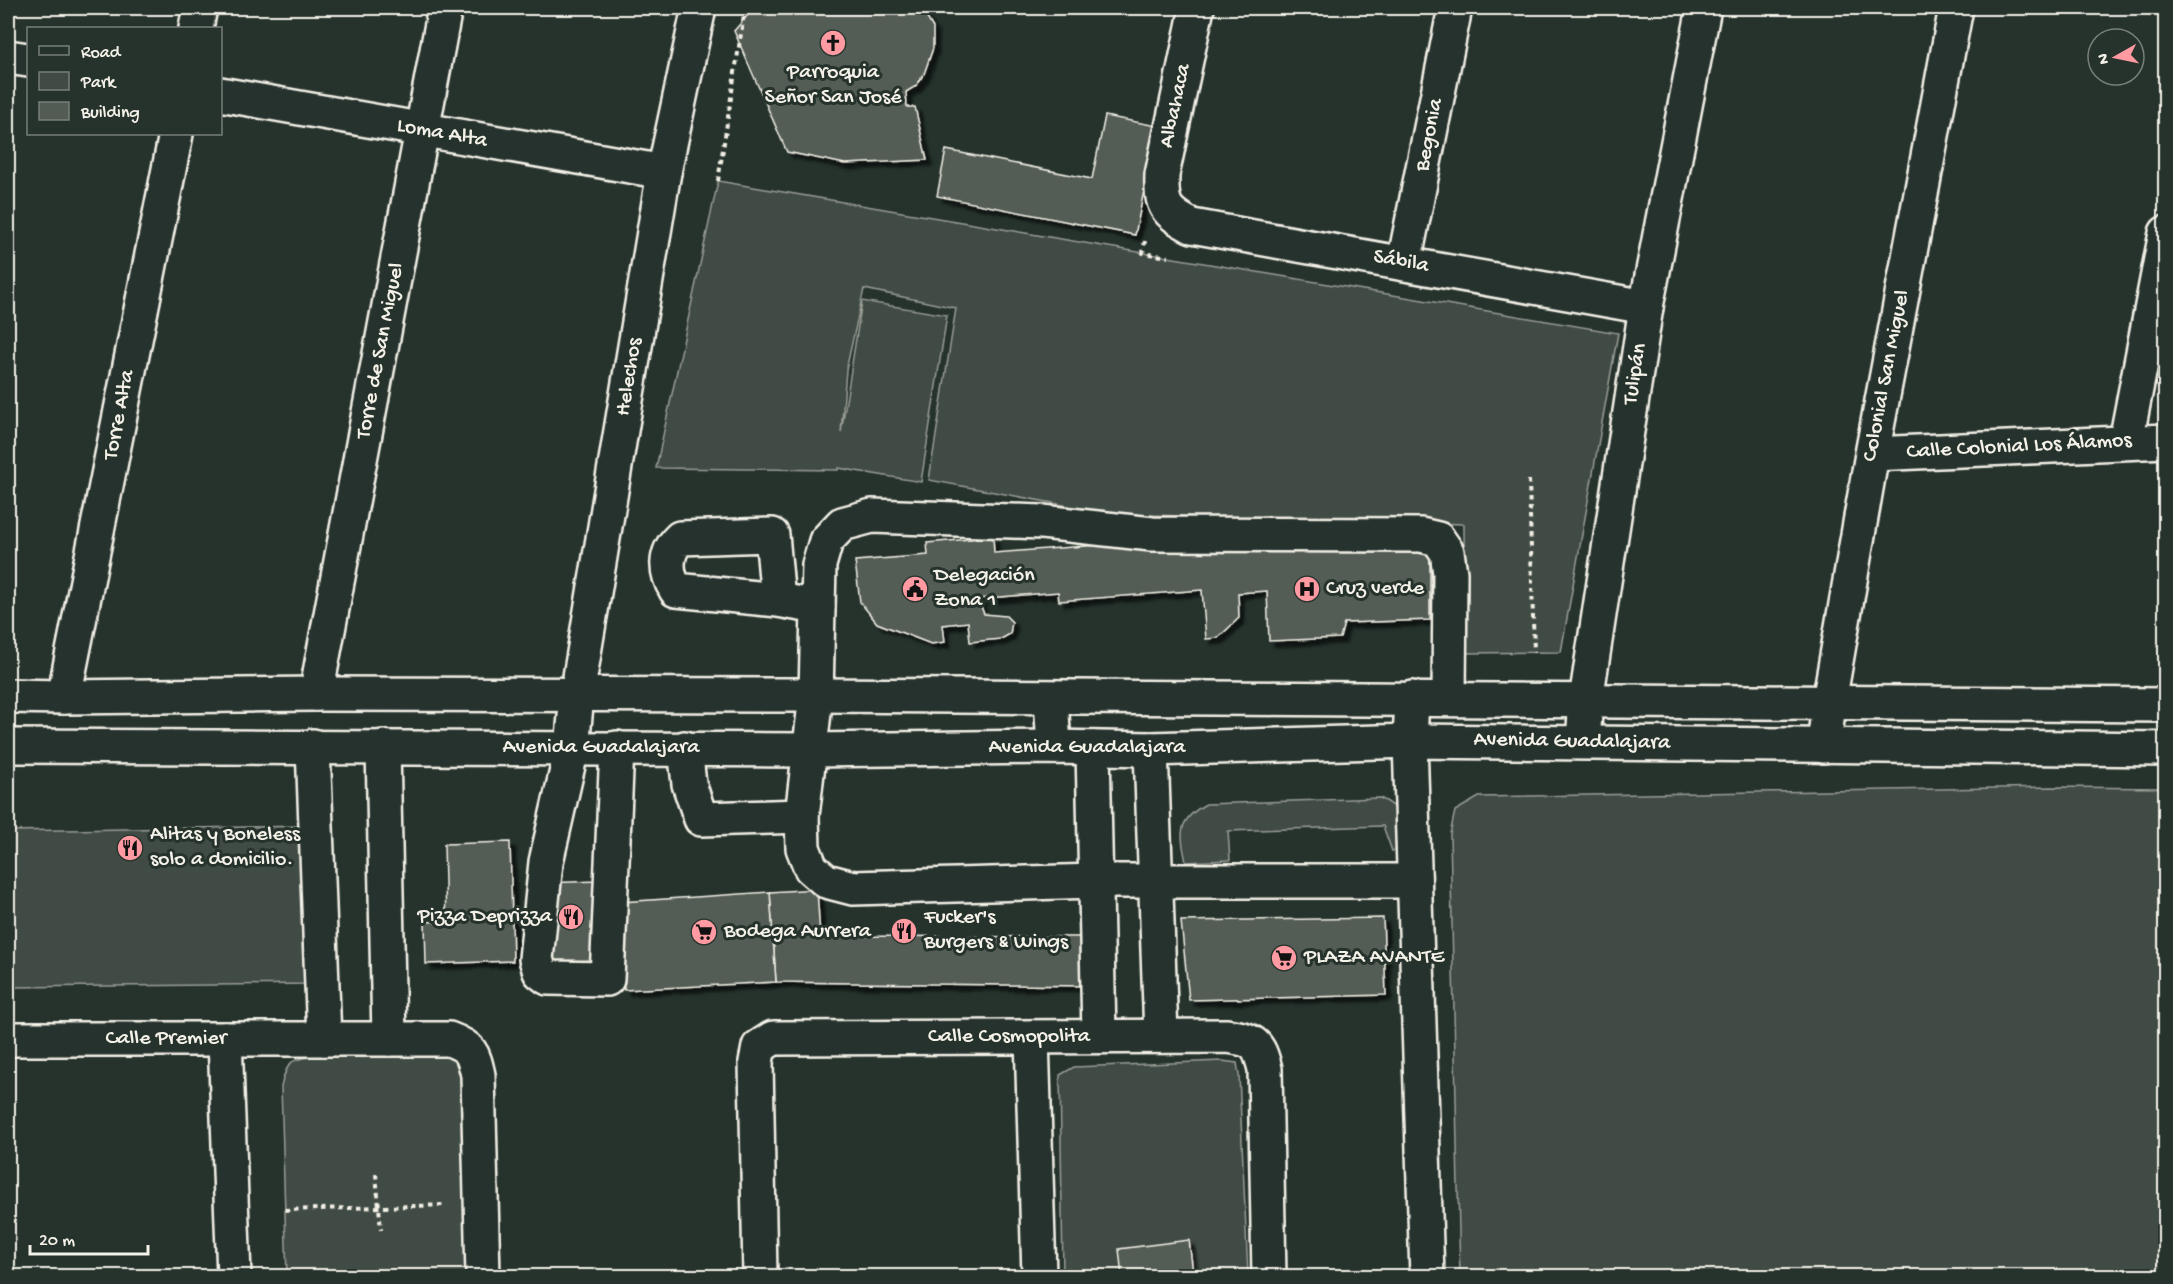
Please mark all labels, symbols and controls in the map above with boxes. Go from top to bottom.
legend [27,27,222,135]
north arrow [2086,27,2146,87]
church icon: Parroquia Señor San José [818,28,848,58]
text: Road [81,43,122,64]
text: N [2094,52,2115,65]
place label: Parroquia Señor San José [764,60,902,111]
street label: Albahaca [1154,61,1198,150]
text: Park [80,73,117,94]
street label: Begonia [1410,95,1450,175]
text: Building [80,103,140,124]
street label: Loma Alta [395,113,490,155]
street label: Sábila [1371,244,1432,280]
street label: Torre de San Miguel [351,261,411,443]
street label: Colonial San Miguel [1858,288,1916,464]
street label: Helechos [611,335,649,418]
street label: Tulipán [1618,341,1654,409]
street label: Torre Alta [98,367,142,464]
street label: Calle Colonial Los Álamos [1906,428,2133,466]
place label: Delegación Zona 1 [932,563,1035,614]
public building icon: Delegación Zona 1 [900,574,930,604]
hospital icon: Cruz verde [1292,574,1322,604]
place label: Cruz verde [1326,576,1425,602]
street label: Avenida Guadalajara [1473,727,1671,757]
street label: Avenida Guadalajara [503,735,700,761]
street label: Avenida Guadalajara [989,735,1186,761]
place label: Alitas y Boneless solo a domicilio. [150,822,301,873]
restaurant icon: Alitas y Boneless solo a domicilio. [115,833,145,863]
restaurant icon: Pizza Deprizza [556,902,586,932]
place label: Pizza Deprizza [417,904,553,930]
place label: Fucker's Burgers & Wings [923,905,1069,956]
restaurant icon: Fucker's Burgers & Wings [889,916,919,946]
supermarket icon: Bodega Aurrera [689,917,719,947]
place label: Bodega Aurrera [723,919,872,945]
supermarket icon: PLAZA AVANTE [1269,943,1299,973]
place label: PLAZA AVANTE [1303,945,1446,971]
street label: Calle Cosmopolita [928,1024,1091,1050]
street label: Calle Premier [105,1026,229,1052]
scale bar [30,1218,148,1256]
text: 20 m [39,1231,75,1252]

